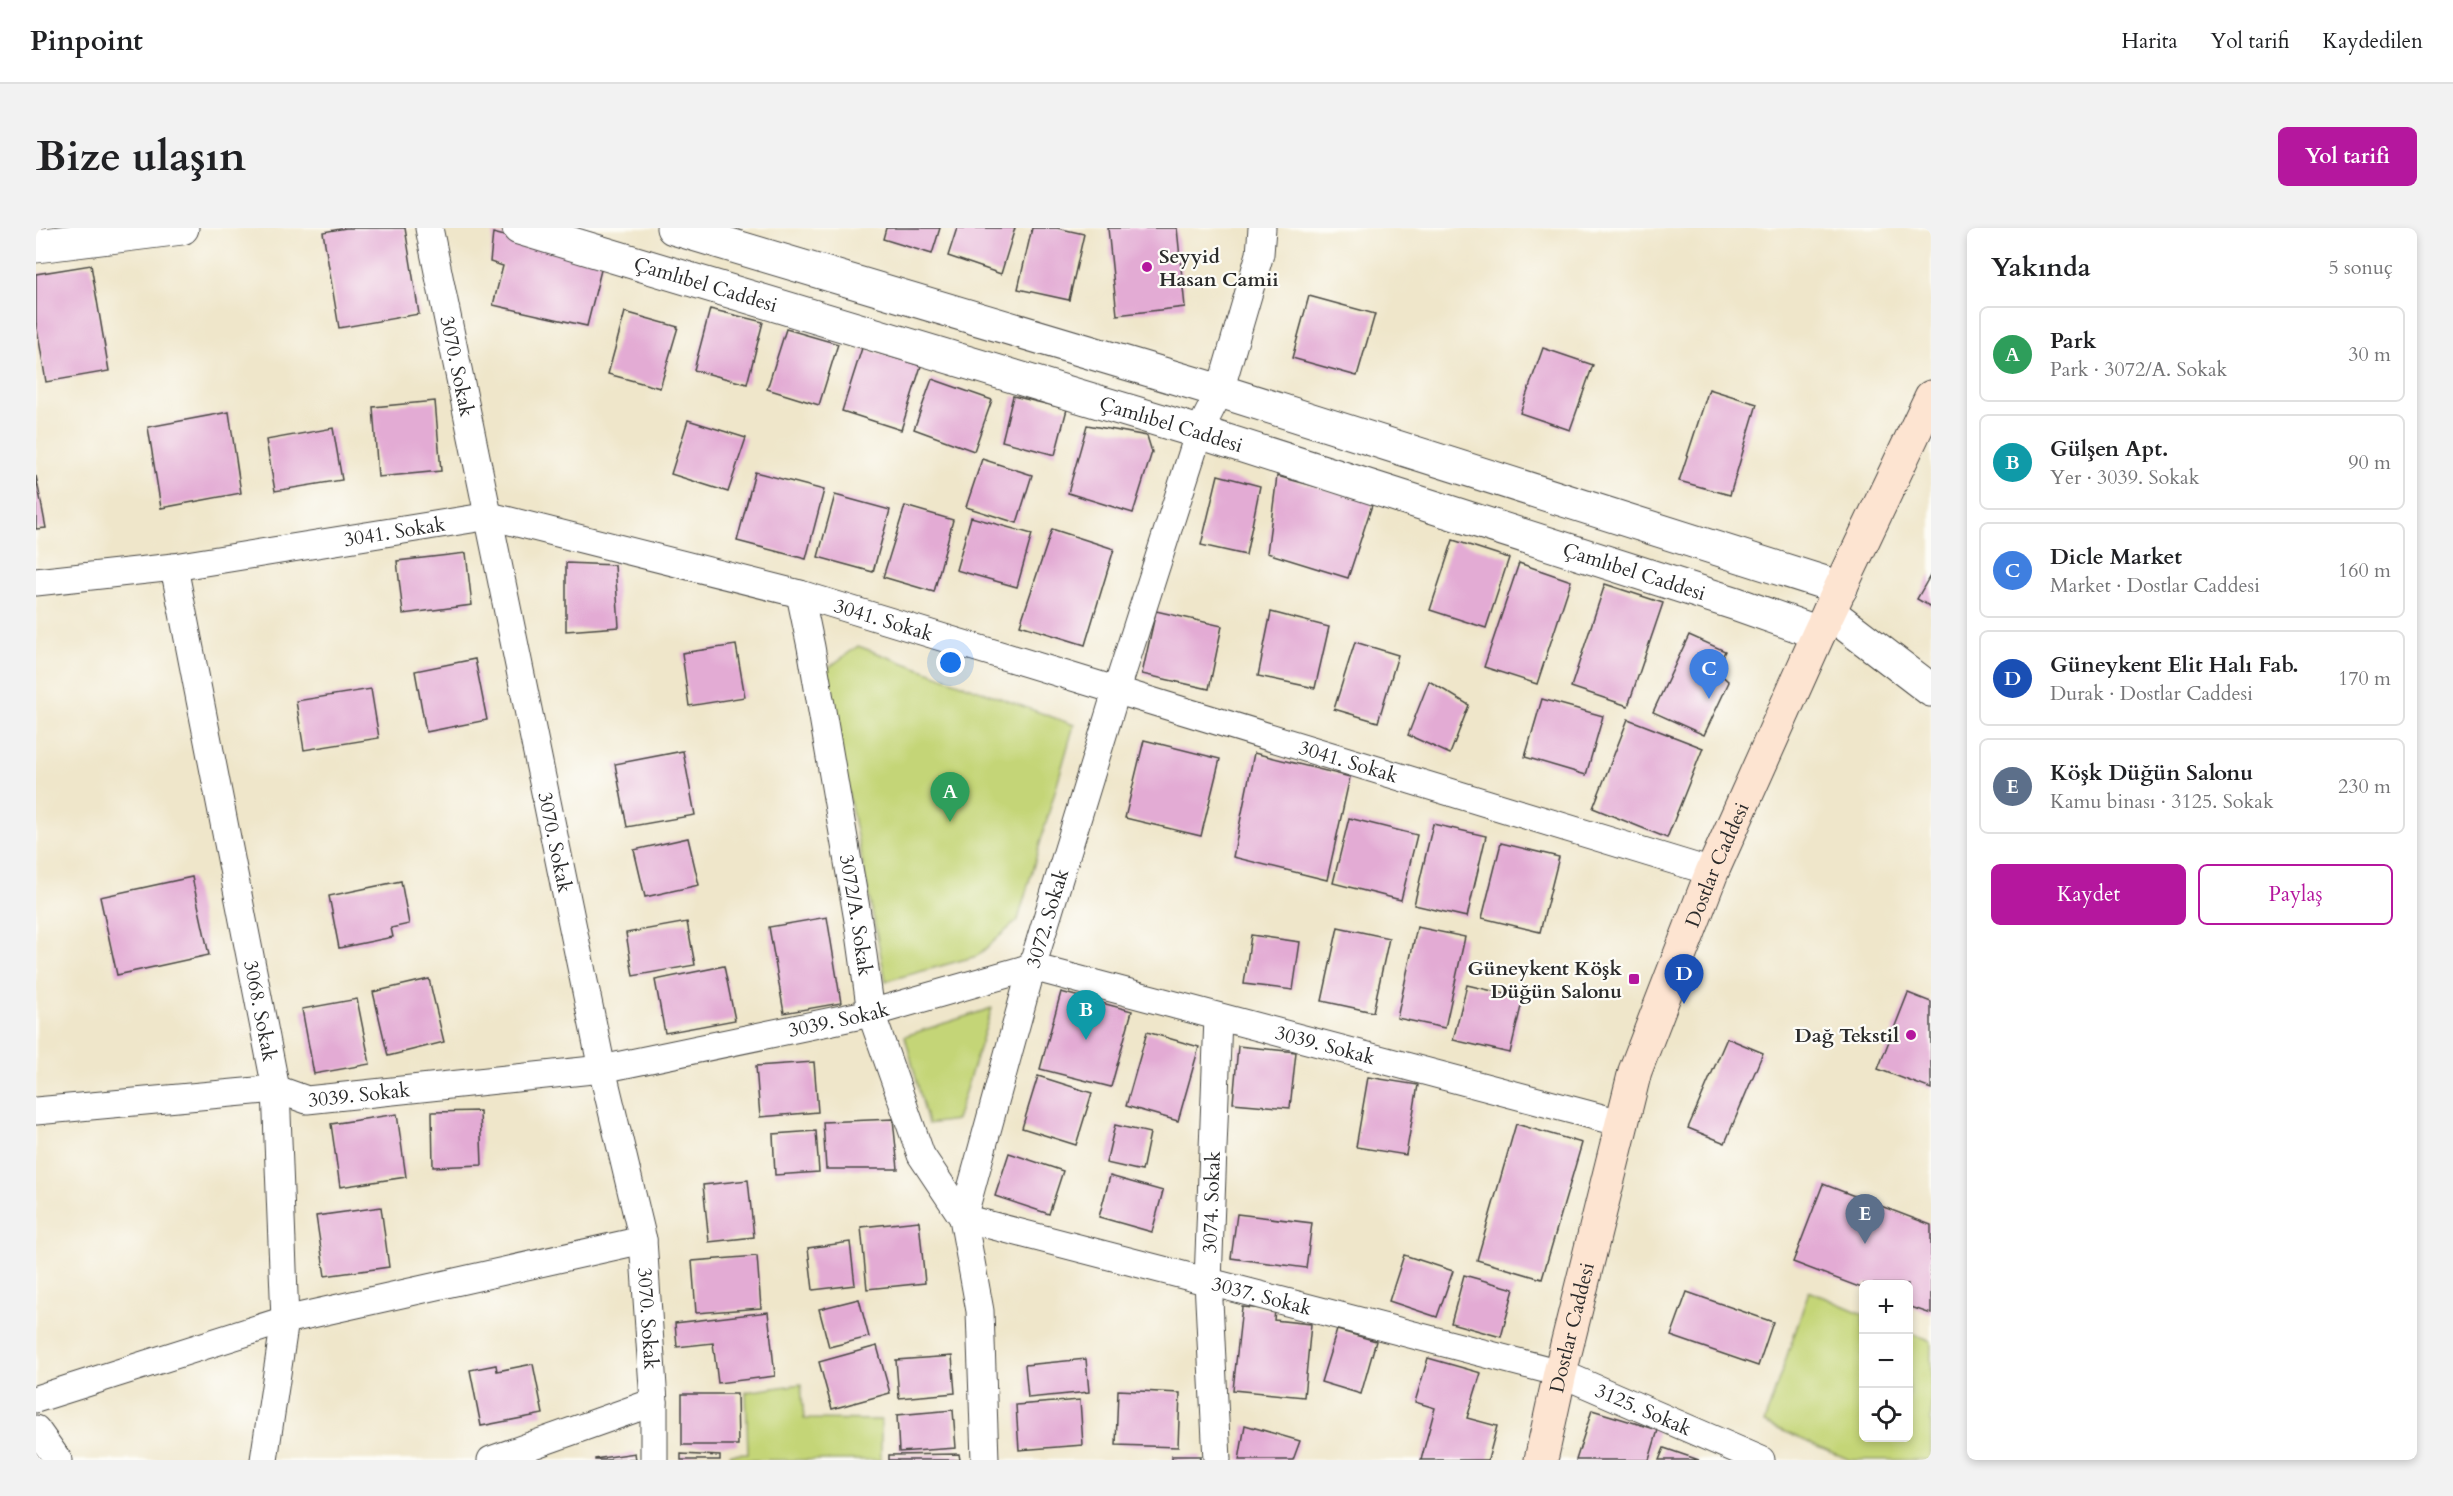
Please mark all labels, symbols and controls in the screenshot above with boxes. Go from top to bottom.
text: Pinpoint [30,22,143,60]
text: Harita [2122,27,2178,56]
text: Yol tarifi [2211,27,2290,56]
text: Kaydedilen [2323,27,2423,56]
button: Yol tarifi [2278,127,2417,186]
text: Bize ulaşın [36,128,246,185]
place label: Seyyid Hasan Camii [1159,243,1279,293]
street label: Çamlıbel Caddesi [631,250,781,318]
text: Yakında [1991,250,2091,285]
text: 5 sonuç [2328,254,2393,281]
marker: Seyyid Hasan Camii [1140,260,1154,274]
street label: 3070. Sokak [434,313,481,419]
text: Park [2050,326,2096,356]
text: A [2005,341,2020,368]
text: 30 m [2348,341,2391,368]
text: Park · 3072/A. Sokak [2050,356,2227,383]
street label: Çamlıbel Caddesi [1096,389,1247,459]
text: Gülşen Apt. [2050,434,2168,464]
text: B [2005,449,2020,476]
text: 90 m [2348,449,2391,476]
text: Yer · 3039. Sokak [2050,464,2199,491]
street label: 3041. Sokak [342,510,447,553]
street label: Çamlıbel Caddesi [1559,536,1710,607]
text: Dicle Market [2050,542,2182,572]
text: C [2005,557,2020,584]
text: 160 m [2338,557,2391,584]
text: Market · Dostlar Caddesi [2050,572,2260,599]
street label: 3041. Sokak [831,592,937,647]
your location [936,648,965,677]
pin: C [1690,650,1728,699]
text: Güneykent Elit Halı Fab. [2050,650,2299,680]
text: D [2004,665,2021,692]
text: 170 m [2338,665,2391,692]
text: Durak · Dostlar Caddesi [2050,680,2253,707]
street label: 3041. Sokak [1296,733,1402,789]
text: Köşk Düğün Salonu [2050,758,2253,788]
pin: A [930,772,970,822]
text: E [2006,773,2019,800]
text: 230 m [2338,773,2391,800]
text: Kamu binası · 3125. Sokak [2050,788,2274,815]
street label: 3070. Sokak [532,789,579,895]
street label: Dostlar Caddesi [1678,798,1755,931]
street label: 3072/A. Sokak [833,852,879,978]
button: Kaydet [1991,864,2186,925]
button: Paylaş [2198,864,2393,925]
street label: 3072. Sokak [1019,865,1075,971]
pin: D [1664,954,1704,1004]
place label: Güneykent Köşk Düğün Salonu [1467,955,1623,1005]
street label: 3068. Sokak [238,958,284,1064]
marker: Güneykent Köşk Düğün Salonu [1627,972,1641,986]
pin: B [1066,990,1106,1040]
street label: 3039. Sokak [786,995,892,1043]
street label: 3039. Sokak [1272,1018,1378,1071]
place label: Dağ Tekstil [1795,1022,1899,1049]
marker: Dağ Tekstil [1904,1028,1918,1042]
street label: 3039. Sokak [307,1076,411,1113]
street label: 3074. Sokak [1196,1150,1226,1254]
pin: E [1846,1194,1884,1244]
street label: Dostlar Caddesi [1543,1259,1601,1395]
street label: 3070. Sokak [631,1266,665,1371]
street label: 3037. Sokak [1209,1270,1315,1322]
map controls [1859,1280,1913,1442]
button: + [1859,1280,1913,1334]
button: − [1859,1334,1913,1388]
street label: 3125. Sokak [1591,1376,1696,1442]
button: locate [1859,1388,1913,1442]

